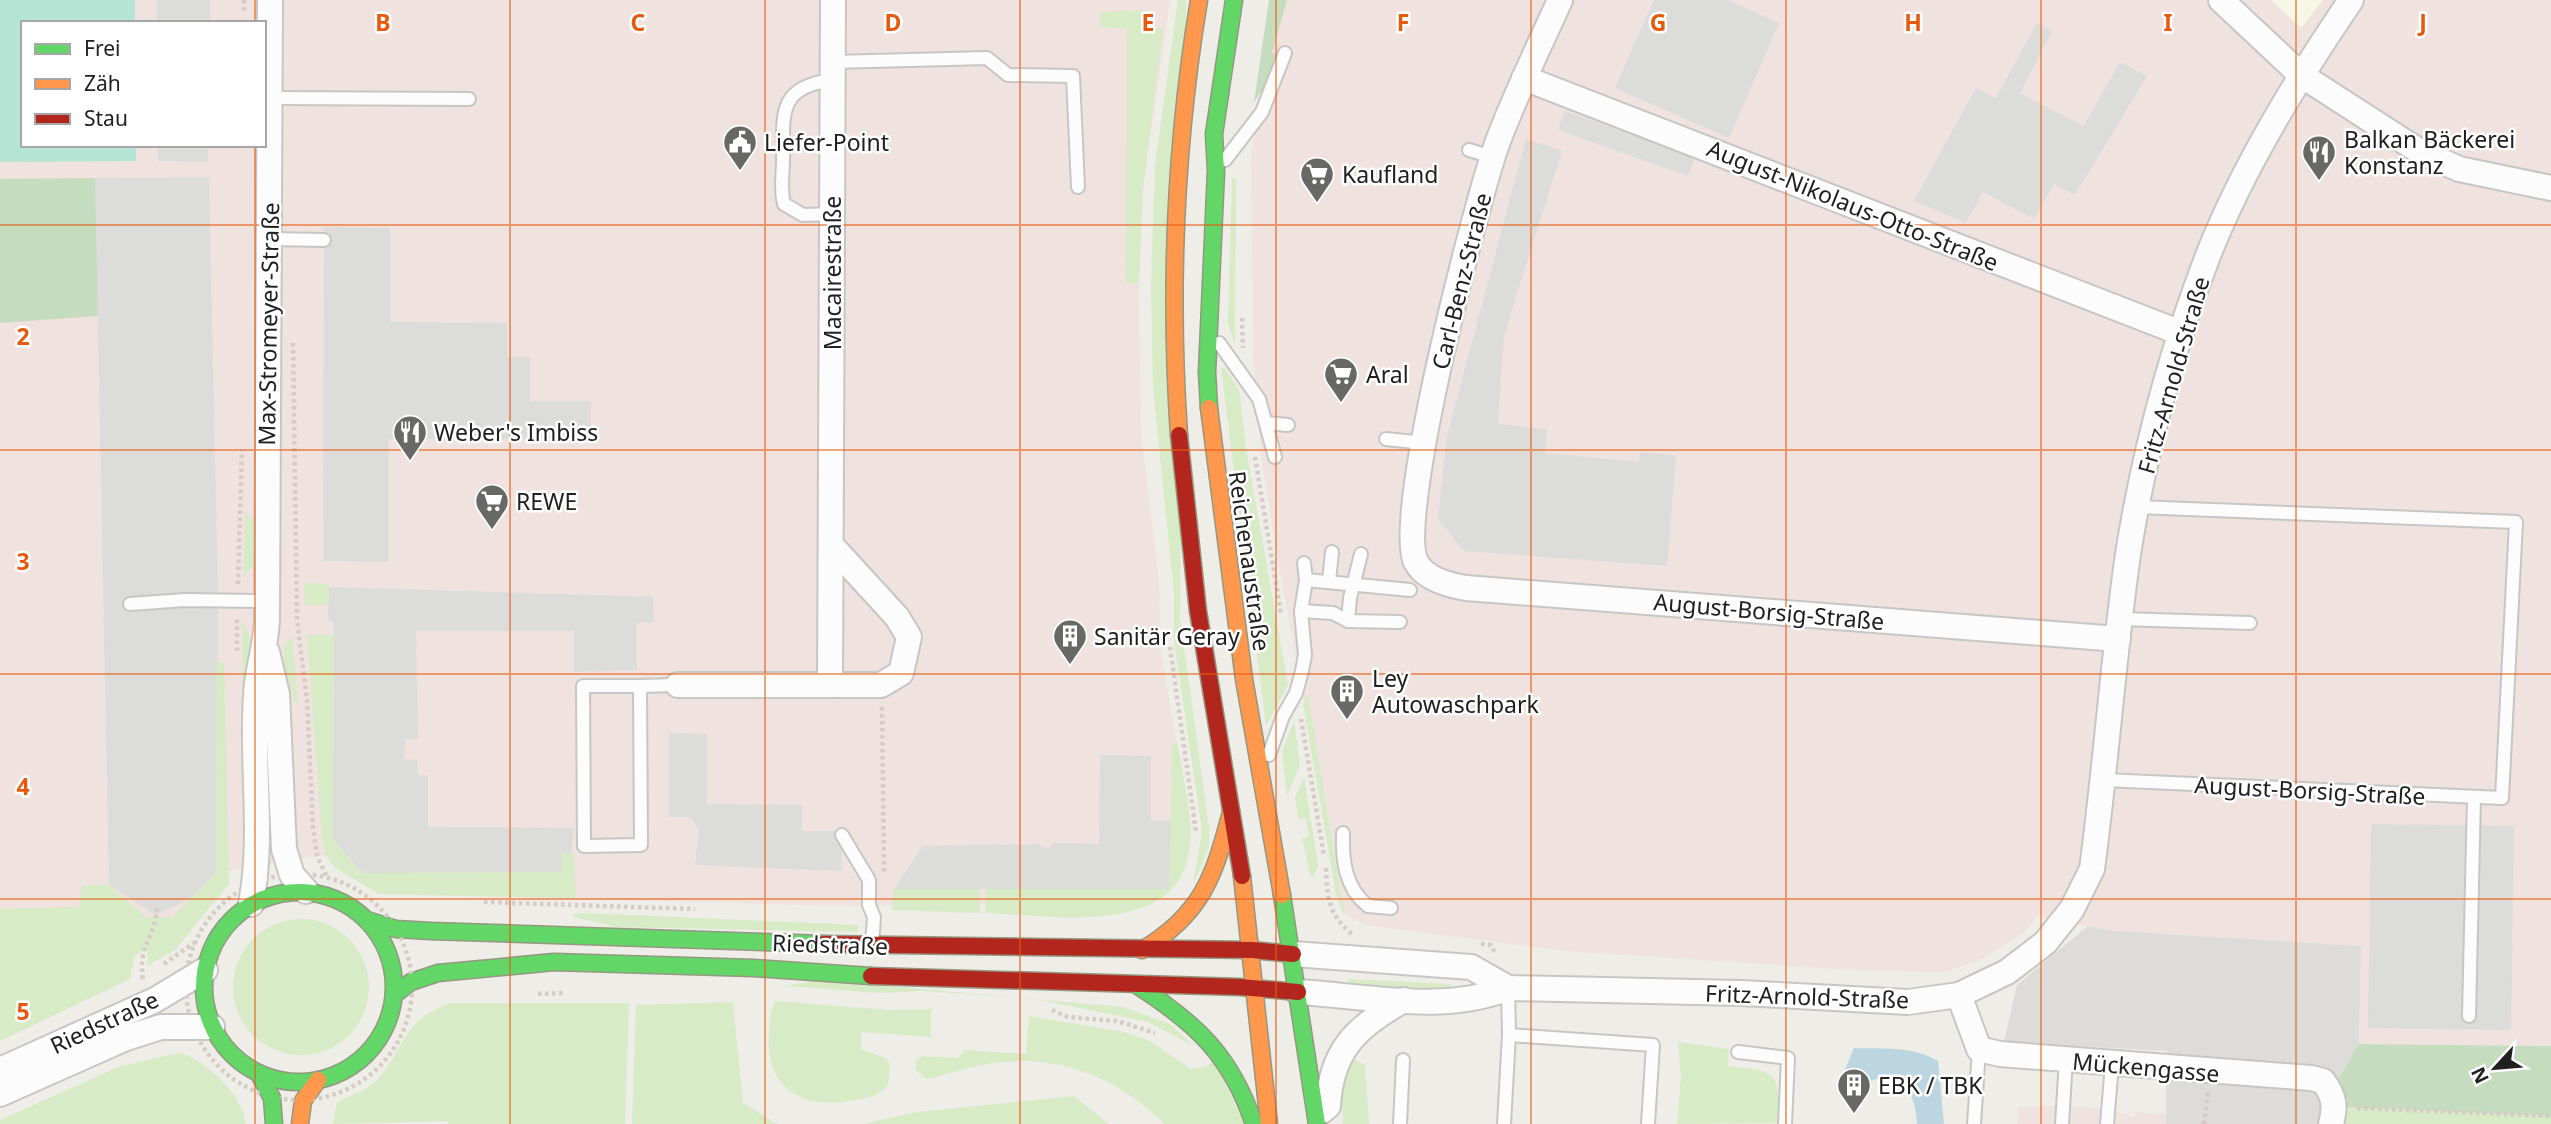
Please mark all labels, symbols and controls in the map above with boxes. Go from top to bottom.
text: B [375,6,391,38]
text: C [631,6,646,38]
text: D [885,6,901,38]
text: E [1142,6,1154,38]
text: F [1397,6,1409,38]
text: G [1650,6,1666,38]
text: H [1904,6,1922,38]
text: I [2164,6,2173,38]
text: J [2417,6,2427,38]
legend [21,21,266,147]
text: Frei [84,34,120,62]
text: Zäh [84,69,121,97]
text: Stau [84,104,128,132]
public building icon: Liefer-Point [721,123,759,172]
place label: Balkan Bäckerei Konstanz [2344,123,2515,181]
place label: Liefer-Point [764,126,889,158]
street label: August-Nikolaus-Otto-Straße [1703,132,2003,278]
restaurant icon: Balkan Bäckerei Konstanz [2300,133,2338,182]
supermarket icon: Kaufland [1298,155,1336,204]
place label: Kaufland [1342,158,1438,190]
street label: Carl-Benz-Straße [1424,189,1498,373]
street label: Macairestraße [816,196,848,350]
street label: Max-Stromeyer-Straße [250,202,286,446]
street label: Fritz-Arnold-Straße [2129,273,2217,477]
text: 2 [16,320,30,352]
supermarket icon: Aral [1322,355,1360,404]
place label: Aral [1366,358,1409,390]
restaurant icon: Weber's Imbiss [391,413,429,462]
place label: Weber's Imbiss [434,416,598,448]
street label: Reichenaustraße [1222,469,1278,653]
supermarket icon: REWE [473,482,511,531]
place label: REWE [516,485,577,517]
text: 3 [16,545,30,577]
street label: August-Borsig-Straße [1652,585,1886,637]
building icon: Sanitär Geray [1051,617,1089,666]
place label: Sanitär Geray [1094,620,1240,652]
place label: Ley Autowaschpark [1372,662,1539,720]
building icon: Ley Autowaschpark [1328,672,1366,721]
street label: August-Borsig-Straße [2194,768,2426,812]
text: 4 [16,770,30,802]
street label: Riedstraße [771,926,889,962]
street label: Fritz-Arnold-Straße [1704,976,1910,1016]
street label: Riedstraße [45,983,163,1061]
text: 5 [16,995,30,1027]
north arrow [2460,1033,2530,1103]
street label: Mückengasse [2071,1045,2221,1089]
text: N [2465,1063,2495,1088]
building icon: EBK / TBK [1835,1066,1873,1115]
place label: EBK / TBK [1878,1069,1983,1101]

